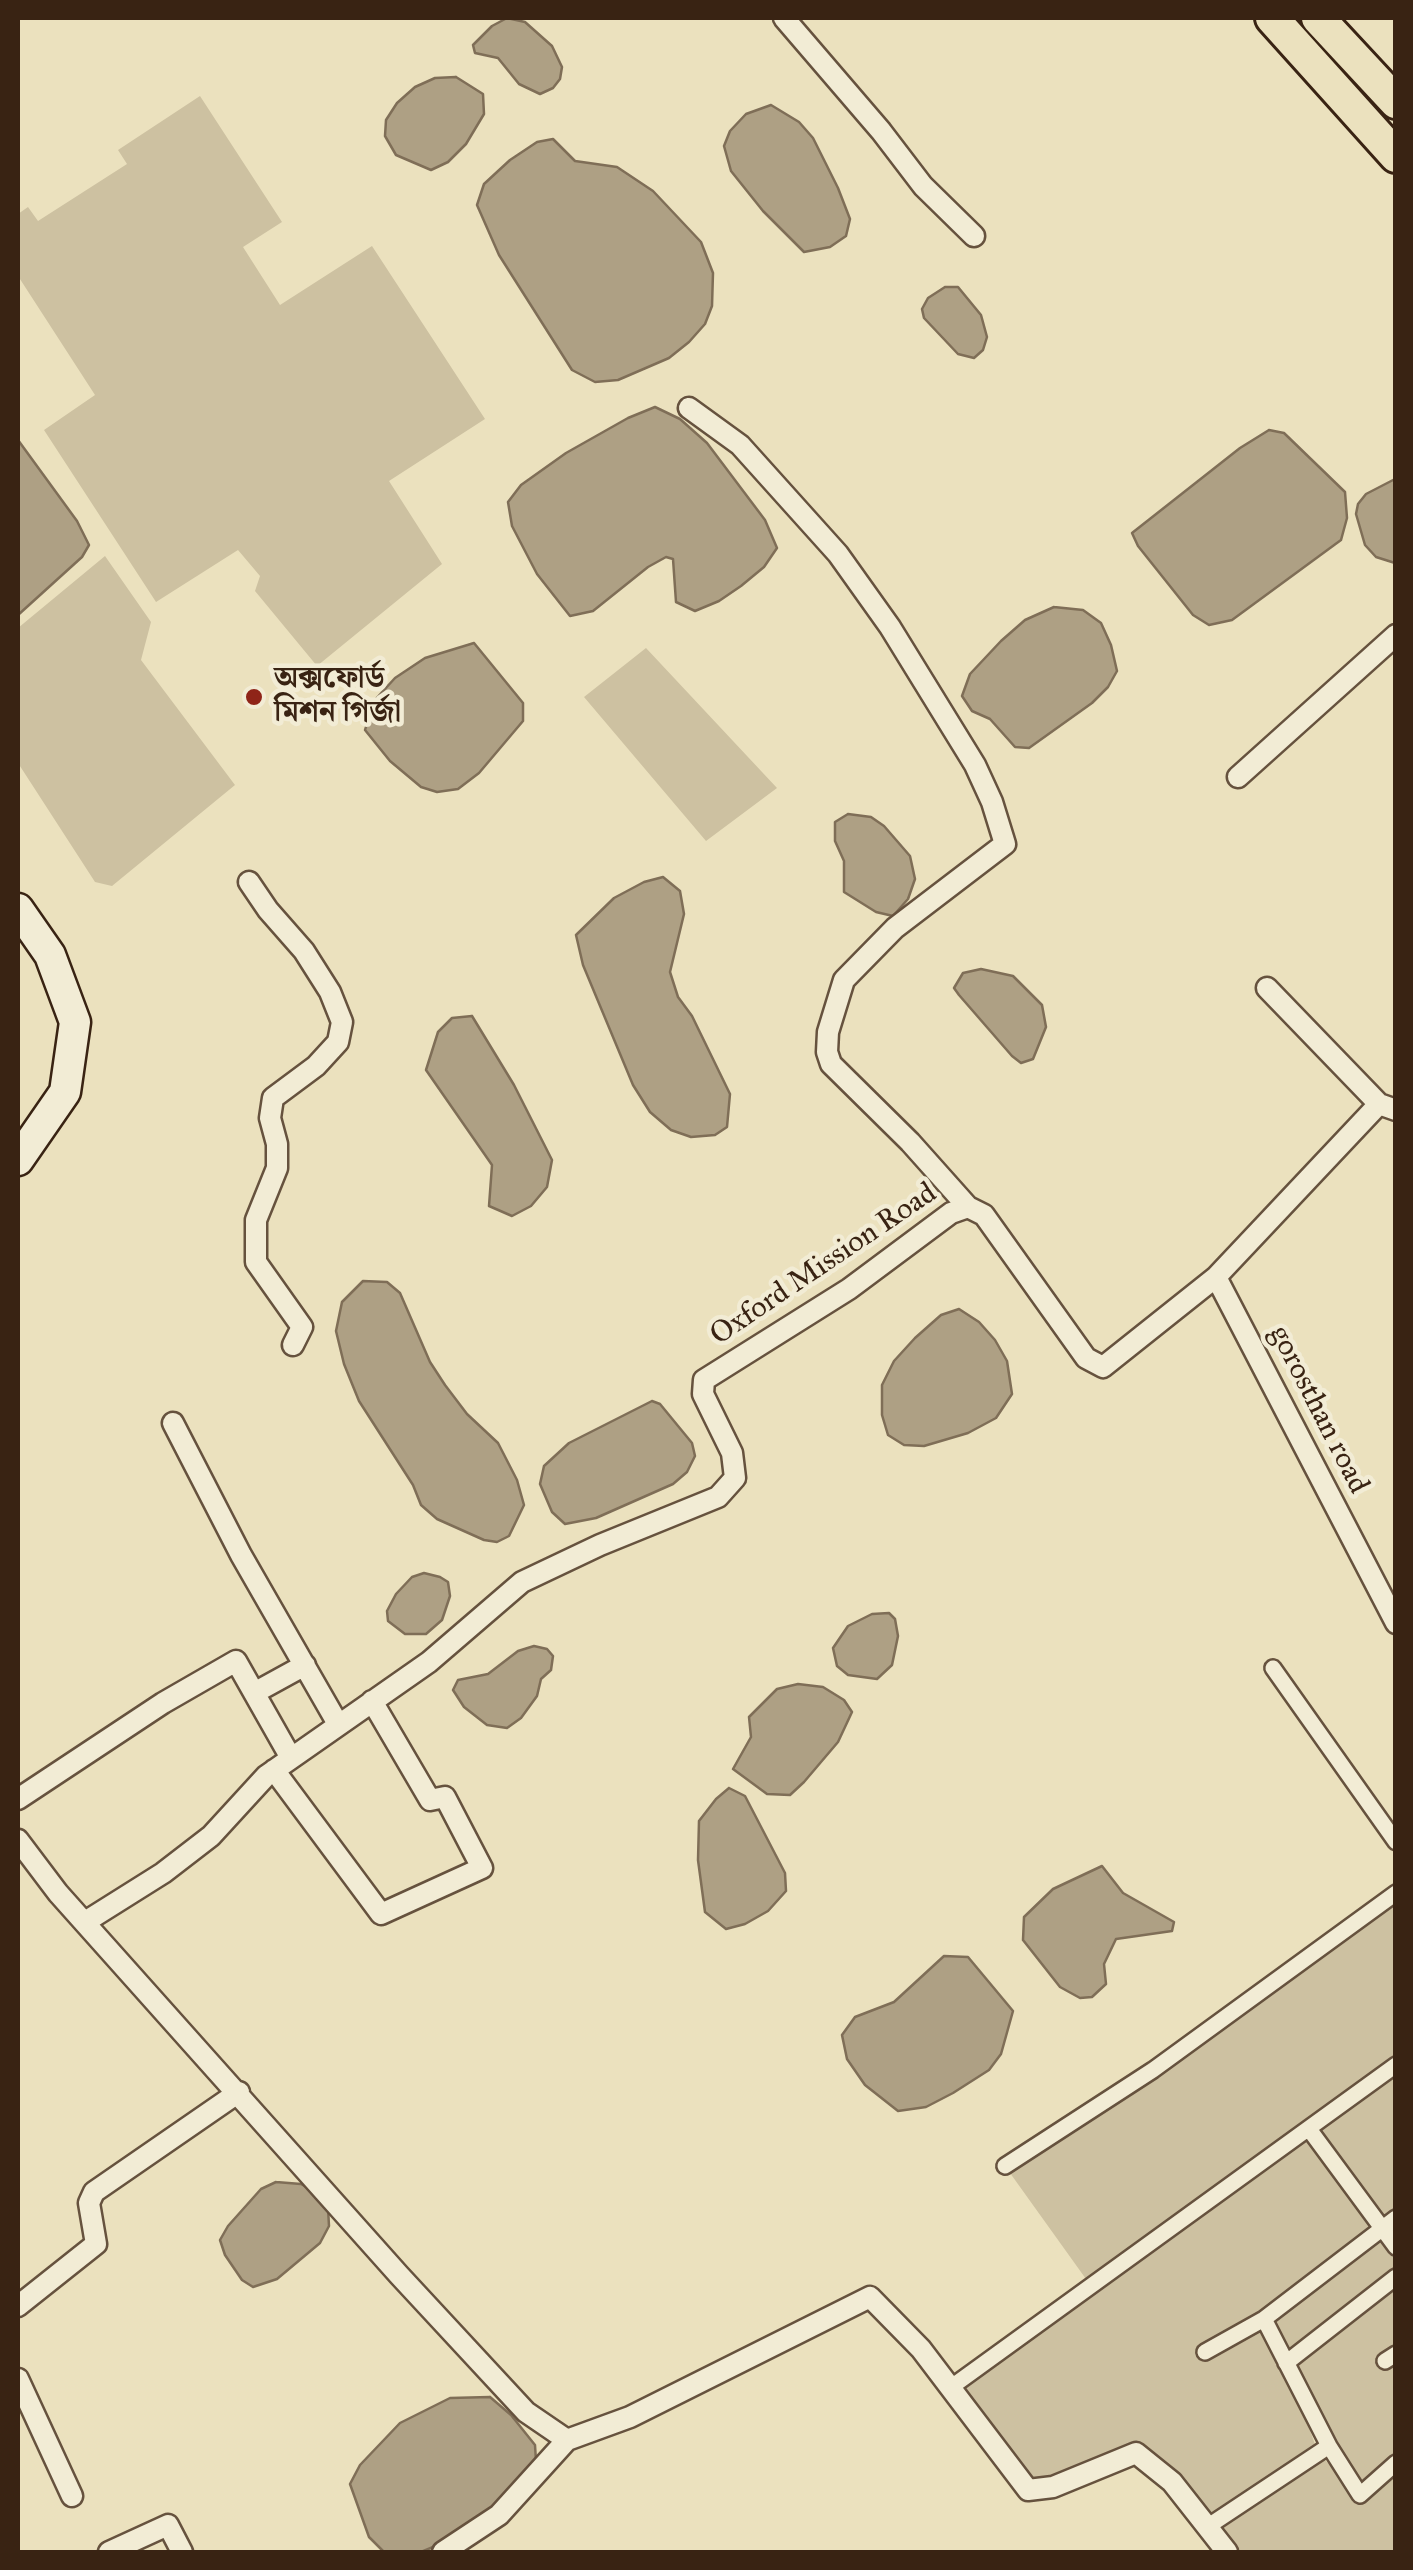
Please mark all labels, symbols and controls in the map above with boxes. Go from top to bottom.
place label: অক্সফোর্ড মিশন গির্জা [274,662,401,732]
marker: অক্সফোর্ড মিশন গির্জা [243,686,265,708]
street label: Oxford Mission Road [704,1176,944,1354]
street label: gorosthan road [1260,1320,1376,1500]

